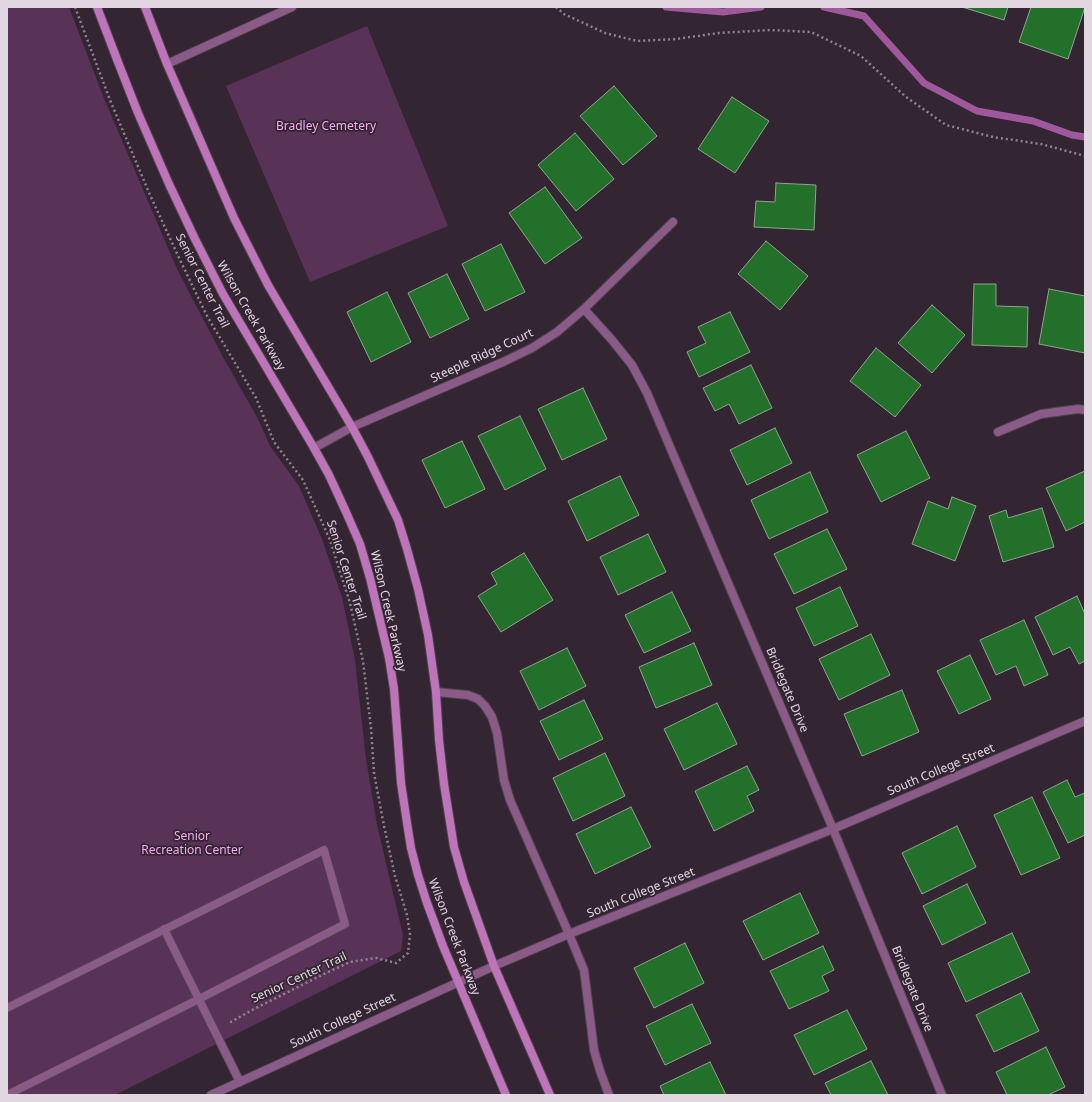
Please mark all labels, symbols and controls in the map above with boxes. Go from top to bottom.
park label: Bradley Cemetery [276,120,376,134]
street label: Senior Center Trail [172,231,232,331]
street label: Wilson Creek Parkway [214,259,288,373]
street label: Steeple Ridge Court [428,326,536,386]
street label: Senior Center Trail [323,518,369,622]
street label: Wilson Creek Parkway [367,549,409,673]
street label: Bridlegate Drive [763,645,811,735]
street label: South College Street [885,741,997,799]
park label: Senior Recreation Center [141,830,243,858]
street label: South College Street [585,865,697,921]
street label: Wilson Creek Parkway [425,877,483,997]
street label: Bridlegate Drive [888,944,936,1034]
street label: Senior Center Trail [249,950,349,1006]
street label: South College Street [288,990,398,1052]

